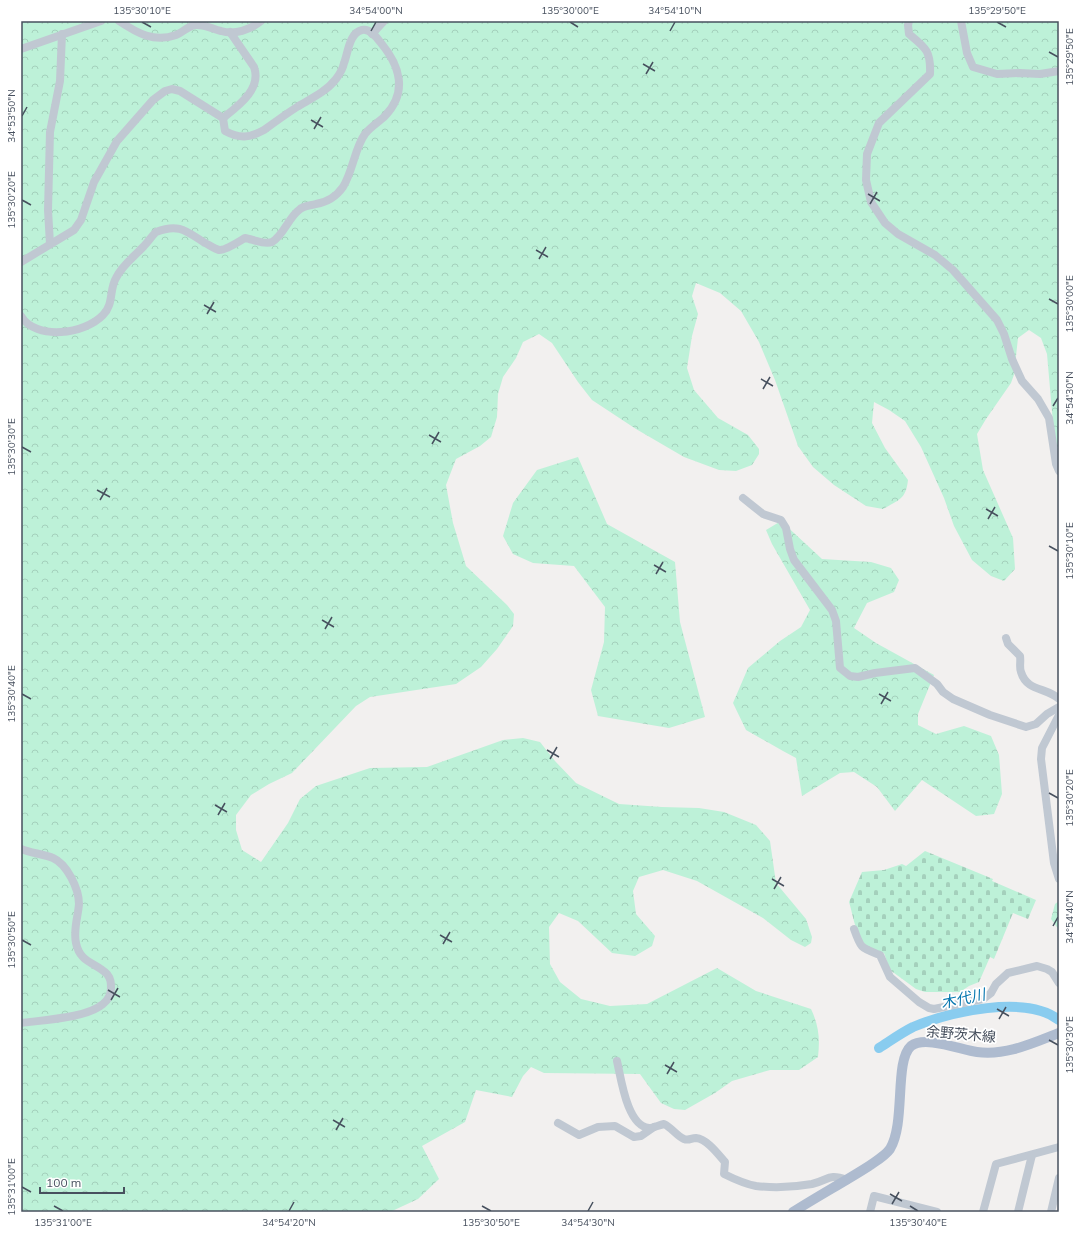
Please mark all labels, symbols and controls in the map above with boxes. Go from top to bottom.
text: 135°30'10"E [113,4,171,17]
text: 34°54'00"N [349,4,403,17]
text: 135°30'00"E [541,4,599,17]
text: 34°54'10"N [648,4,702,17]
text: 135°29'50"E [968,4,1026,17]
text: 135°29'50"E [1063,28,1076,86]
text: 34°53'50"N [5,89,18,143]
text: 135°30'20"E [5,171,18,229]
text: 135°30'00"E [1063,275,1076,333]
text: 34°54'30"N [1063,371,1076,425]
text: 135°30'30"E [5,418,18,476]
text: 135°30'10"E [1063,522,1076,580]
text: 135°30'40"E [5,665,18,723]
text: 135°30'20"E [1063,769,1076,827]
text: 34°54'40"N [1063,890,1076,944]
text: 135°30'50"E [5,911,18,969]
water label: 木代川 [939,984,989,1012]
text: 135°30'30"E [1063,1016,1076,1074]
street label: 余野茨木線 [925,1022,997,1046]
text: 135°31'00"E [5,1158,18,1216]
scale bar [40,1169,124,1195]
text: 100 m [46,1175,81,1190]
text: 135°31'00"E [34,1216,92,1229]
text: 34°54'20"N [262,1216,316,1229]
text: 135°30'50"E [462,1216,520,1229]
text: 34°54'30"N [561,1216,615,1229]
text: 135°30'40"E [889,1216,947,1229]

